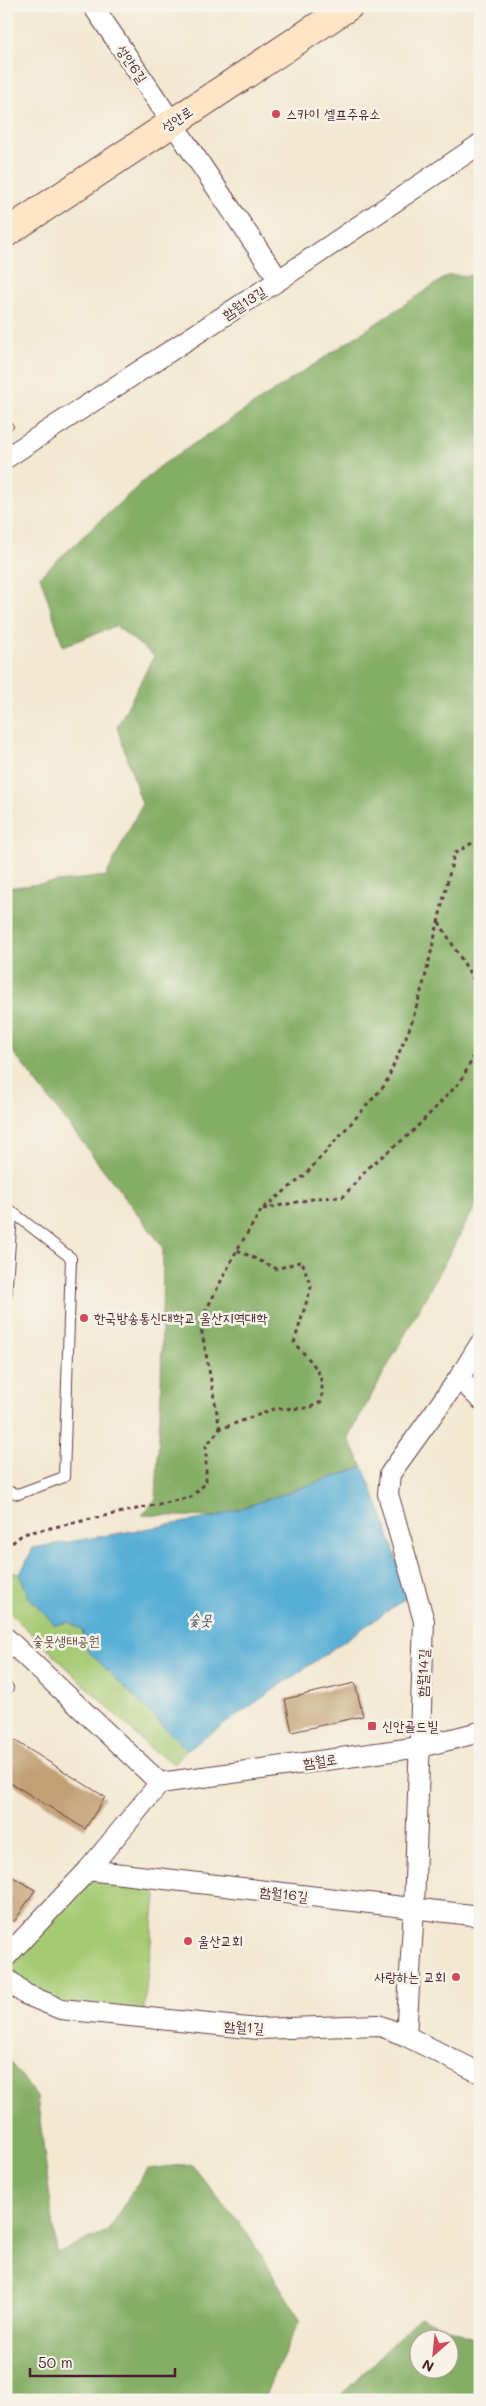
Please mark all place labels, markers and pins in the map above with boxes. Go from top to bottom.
place label: 스카이 셀프주유소 [286,104,381,123]
marker: 스카이 셀프주유소 [270,108,282,120]
place label: 한국방송통신대학교 울산지역대학 [94,1308,267,1327]
marker: 한국방송통신대학교 울산지역대학 [78,1312,90,1324]
place label: 신안골드빌 [382,1716,439,1735]
marker: 신안골드빌 [366,1720,378,1732]
place label: 울산교회 [198,1931,243,1950]
marker: 울산교회 [182,1935,194,1947]
place label: 사랑하는 교회 [374,1967,446,1986]
marker: 사랑하는 교회 [450,1971,462,1983]

